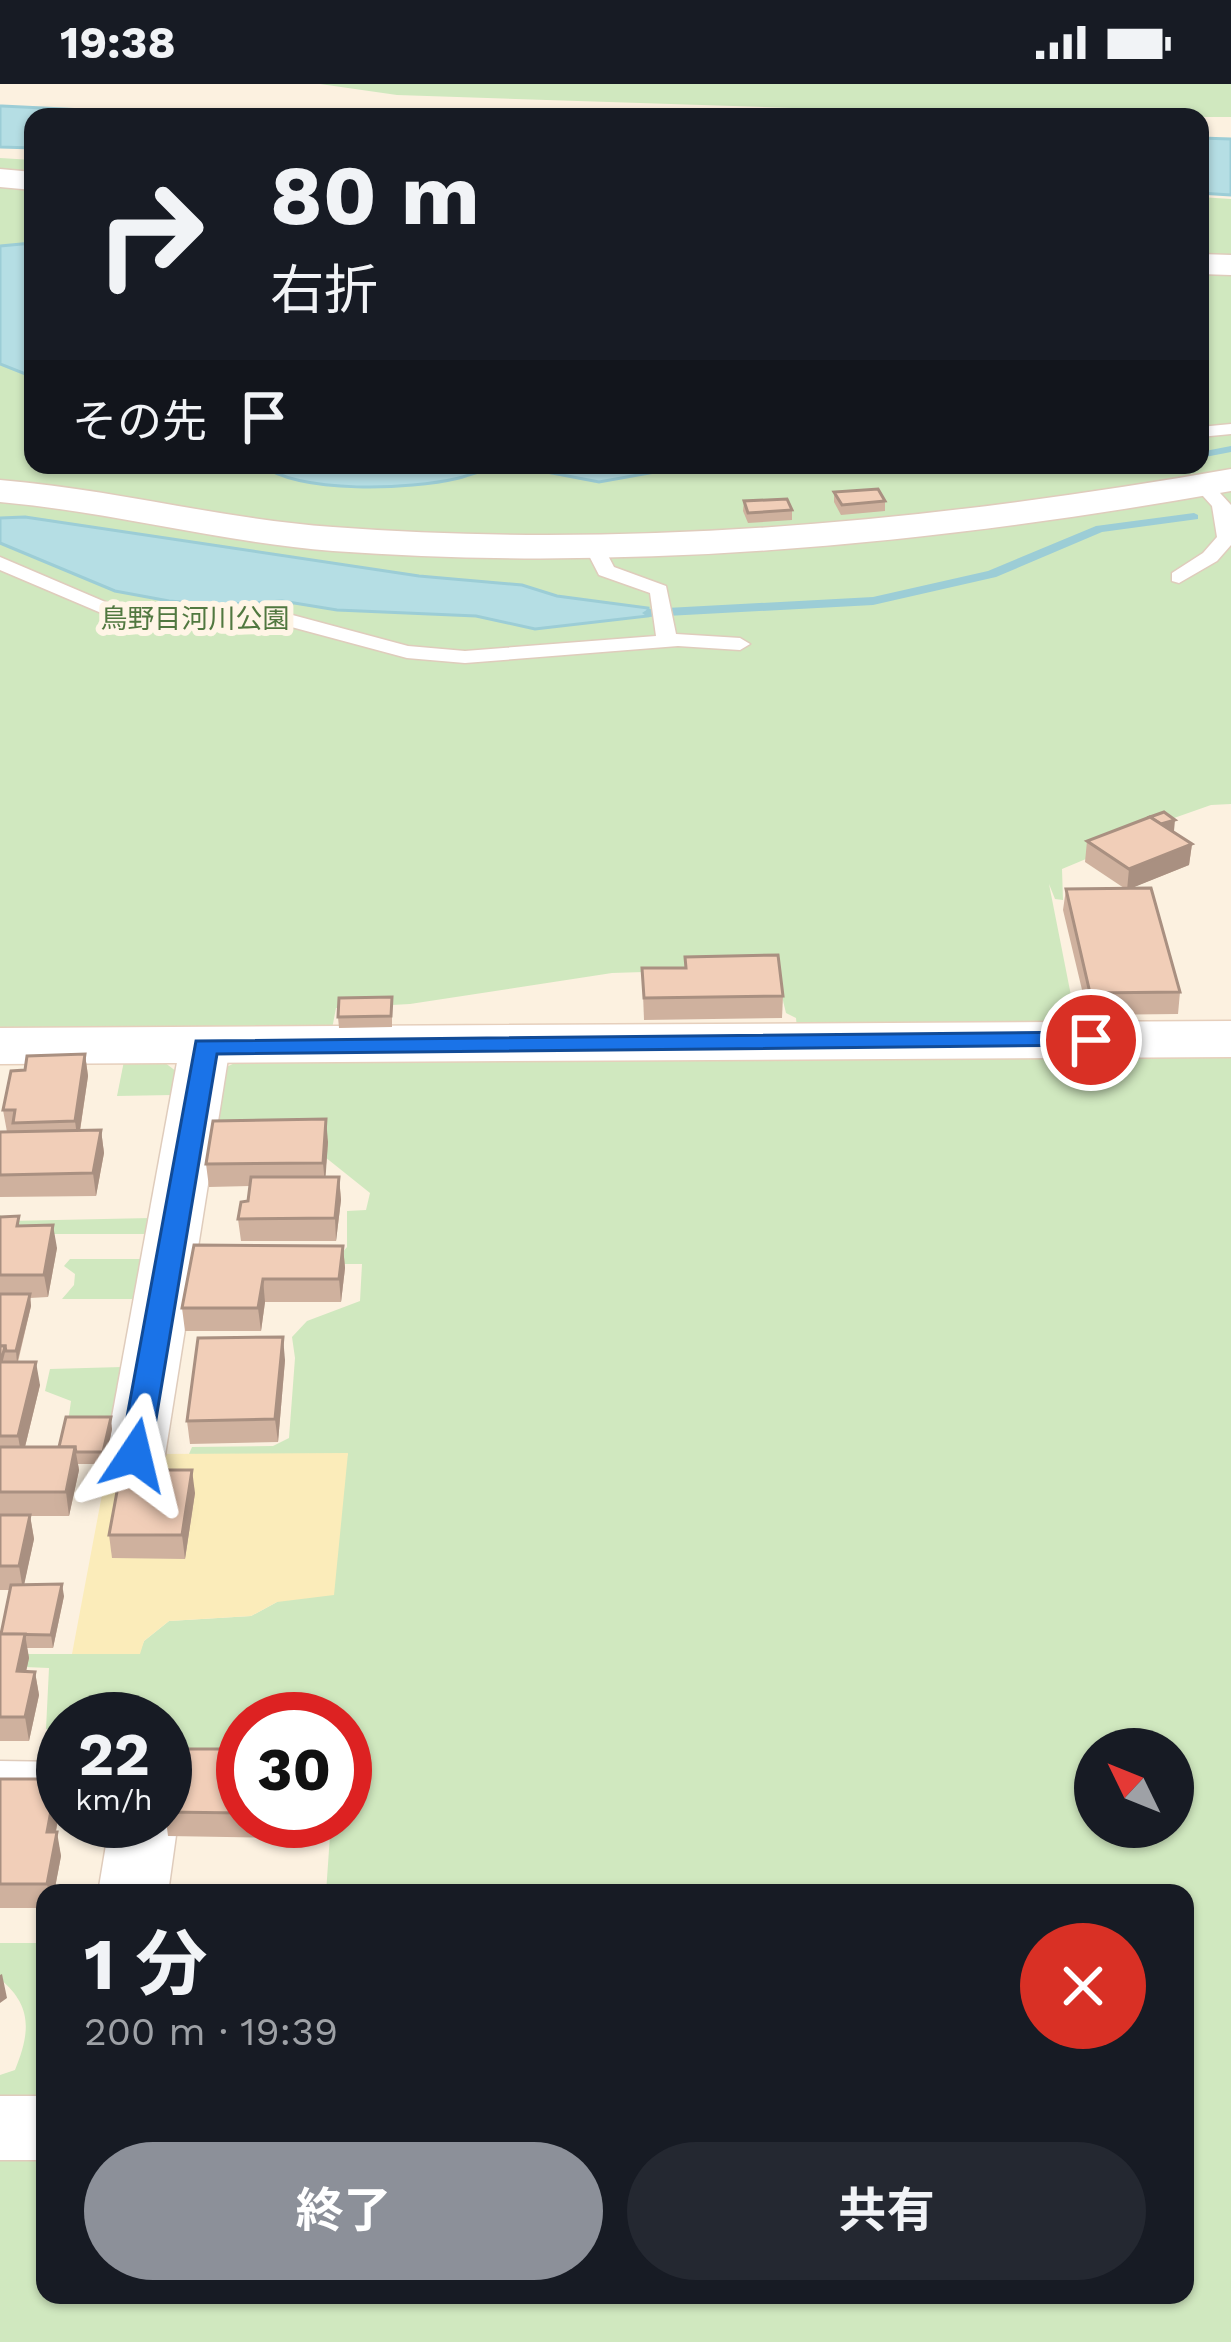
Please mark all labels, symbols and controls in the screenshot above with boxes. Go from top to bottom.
text: 19:38 [60,16,176,69]
text: 80 m [270,146,480,244]
icon: right [72,156,228,312]
text: 右折 [270,259,378,322]
icon: arrive [231,384,297,450]
text: その先 [72,395,207,448]
park label: 鳥野目河川公園 [101,603,290,635]
pin [1040,989,1142,1091]
icon: arrive [1058,1007,1124,1073]
position arrow [72,1392,198,1518]
speed limit sign: 30 [216,1692,372,1848]
text: 22 [78,1719,150,1790]
north arrow [1074,1728,1194,1848]
map controls [1074,1728,1194,1848]
text: km/h [75,1782,153,1817]
text: 1 分 [84,1922,208,2006]
button: close [1020,1923,1146,2049]
text: 200 m · 19:39 [84,2009,338,2054]
button: 終了 [84,2142,603,2280]
button: 共有 [627,2142,1146,2280]

